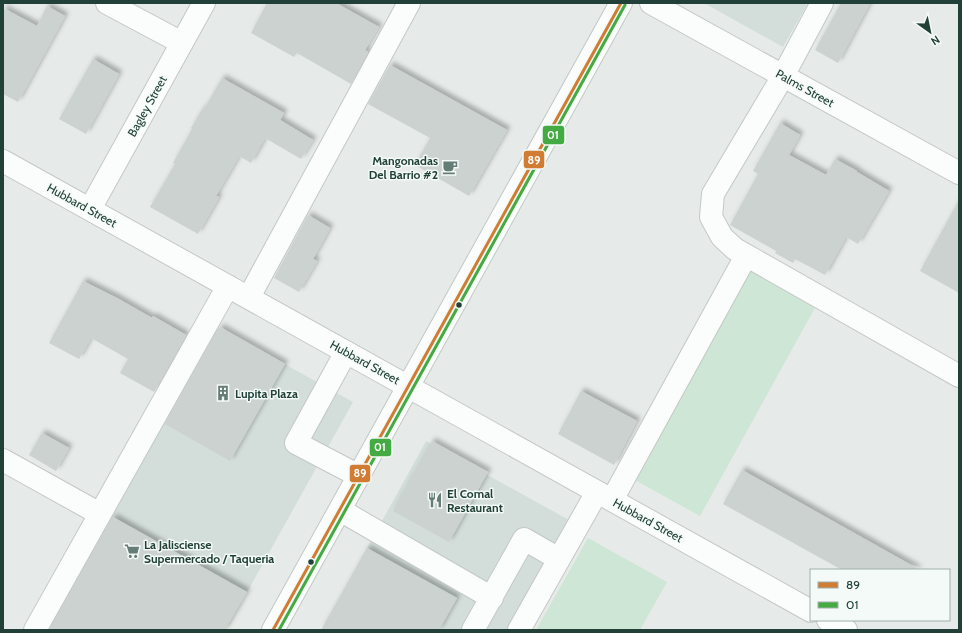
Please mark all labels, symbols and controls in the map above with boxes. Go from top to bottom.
north arrow [910,12,950,52]
text: N [928,32,943,48]
street label: Palms Street [773,66,837,110]
street label: Bagley Street [124,73,170,139]
line badge: 01 [542,125,565,145]
text: 01 [547,128,559,142]
line badge: 89 [523,150,545,169]
place label: Mangonadas Del Barrio #2 [369,153,438,182]
text: 89 [528,153,540,167]
cafe icon: Mangonadas Del Barrio #2 [441,158,459,176]
street label: Hubbard Street [44,180,120,230]
unlabelled marker [454,300,464,310]
street label: Hubbard Street [327,337,403,387]
building icon: Lupita Plaza [214,384,232,402]
place label: Lupita Plaza [235,386,298,401]
line badge: 01 [369,438,392,457]
text: 01 [374,440,386,454]
line badge: 89 [349,464,371,483]
text: 89 [354,466,366,480]
place label: El Comal Restaurant [447,486,503,515]
restaurant icon: El Comal Restaurant [426,491,444,509]
street label: Hubbard Street [610,495,686,545]
place label: La Jalisciense Supermercado / Taqueria [144,537,274,566]
supermarket icon: La Jalisciense Supermercado / Taqueria [123,542,141,560]
unlabelled marker [306,557,316,567]
legend [810,569,950,621]
text: 89 [846,577,860,592]
text: 01 [846,597,858,612]

